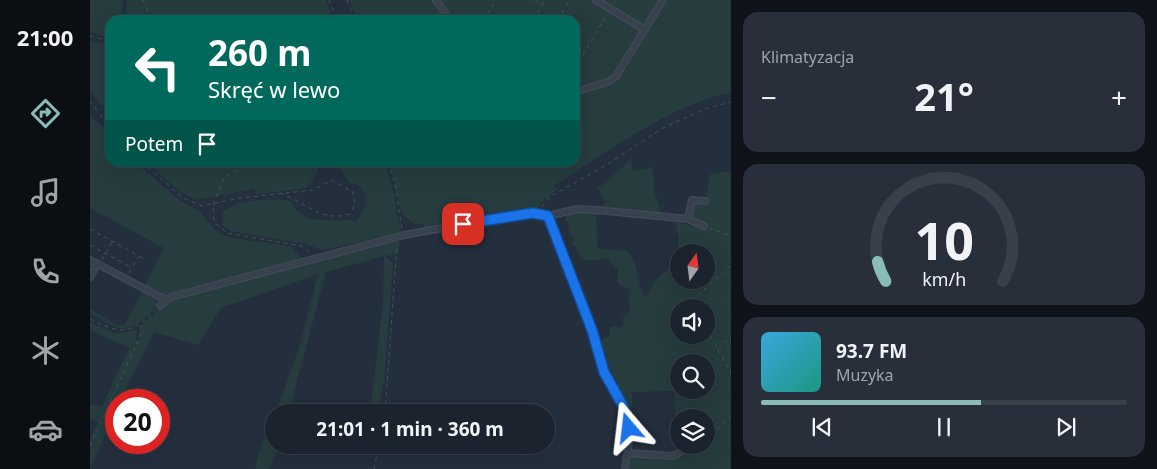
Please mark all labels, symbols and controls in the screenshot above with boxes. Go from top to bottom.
text: 21:00 [17,22,73,52]
text: 260 m [208,29,311,76]
icon: left [125,35,190,100]
text: Klimatyzacja [761,46,854,68]
text: 21° [914,70,974,122]
text: Skręć w lewo [208,74,340,104]
text: − [761,78,777,116]
text: + [1111,78,1127,116]
icon: directions [28,96,63,131]
icon: arrive [193,130,221,158]
text: Potem [125,131,183,157]
icon: music [28,175,63,210]
pin [442,203,484,245]
text: 10 [914,204,974,275]
icon: arrive [449,210,477,238]
north arrow [670,244,715,289]
map controls [670,244,715,454]
icon: phone [28,254,63,289]
text: km/h [922,267,966,291]
button: sound [670,299,715,344]
icon: climate [28,333,63,368]
text: 93.7 FM [836,338,907,364]
button: search [670,354,715,399]
text: Muzyka [836,364,894,386]
speed limit sign: 20 [105,389,170,454]
position arrow [602,401,654,453]
button: layers [670,409,715,454]
icon: car [28,412,63,447]
icon: previous [808,413,836,441]
icon: pause [930,413,958,441]
icon: next [1052,413,1080,441]
text: 21:01 · 1 min · 360 m [316,416,504,442]

